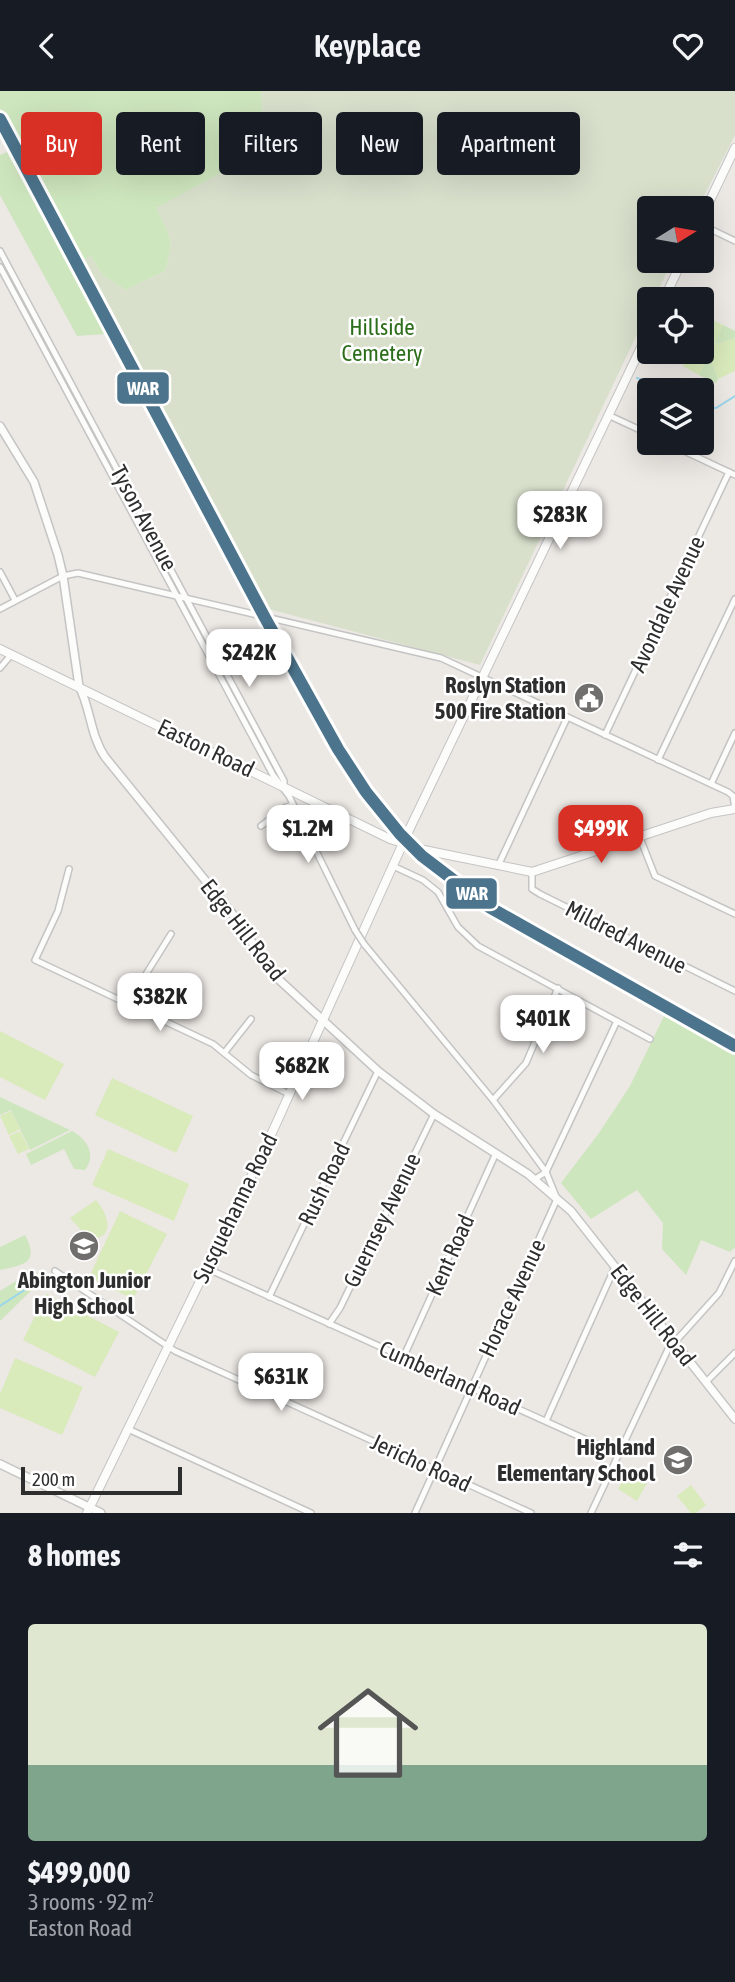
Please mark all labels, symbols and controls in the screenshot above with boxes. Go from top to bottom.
icon: back [28,27,66,65]
text: Keyplace [314,27,421,64]
icon: heart [669,27,707,65]
chip: Buy [21,112,102,175]
chip: Rent [116,112,205,175]
chip: Filters [219,112,322,175]
chip: New [336,112,423,175]
chip: Apartment [437,112,580,175]
north arrow [637,196,714,273]
map controls [637,196,714,455]
button: locate [637,287,714,364]
park label: Hillside Cemetery [342,314,422,366]
line badge: WAR [116,371,170,405]
text: WAR [126,377,160,399]
button: layers [637,378,714,455]
street label: Tyson Avenue [105,461,183,575]
pin: $283K [511,491,609,551]
text: $283K [533,501,587,527]
street label: Avondale Avenue [624,532,710,676]
pin: $242K [200,629,298,689]
text: $242K [222,639,276,665]
place label: Roslyn Station 500 Fire Station [435,672,566,724]
public building icon: Roslyn Station 500 Fire Station [572,681,606,715]
street label: Easton Road [154,714,258,782]
pin: $1.2M [259,805,357,865]
pin: $499K [552,805,650,865]
text: $1.2M [283,815,333,841]
text: $499K [574,815,628,841]
street label: Edge Hill Road [195,874,291,986]
line badge: WAR [445,877,498,910]
text: WAR [455,882,489,904]
street label: Mildred Avenue [561,895,691,979]
pin: $382K [111,974,209,1033]
text: $382K [133,983,187,1009]
pin: $401K [494,995,592,1055]
text: $401K [516,1005,570,1031]
pin: $682K [253,1042,351,1102]
text: $682K [275,1052,329,1078]
street label: Susquehanna Road [188,1129,282,1287]
street label: Rush Road [293,1138,355,1230]
street label: Guernsey Avenue [338,1149,426,1291]
street label: Kent Road [421,1210,479,1300]
school or university icon: Abington Junior High School [67,1229,101,1263]
street label: Horace Avenue [473,1235,551,1361]
street label: Edge Hill Road [605,1259,701,1371]
place label: Abington Junior High School [17,1267,151,1319]
street label: Cumberland Road [375,1335,525,1421]
pin: $631K [232,1353,330,1413]
text: $631K [254,1363,308,1389]
street label: Jericho Road [367,1429,475,1497]
place label: Highland Elementary School [497,1434,656,1486]
school or university icon: Highland Elementary School [661,1443,695,1477]
scale bar [21,1464,182,1496]
text: 200 m [32,1468,75,1490]
icon: filters [669,1536,707,1574]
text: 8 homes [28,1538,121,1572]
icon: home [305,1670,431,1796]
text: $499,000 [28,1855,131,1889]
text: 3 rooms · 92 m² [28,1889,154,1915]
text: Easton Road [28,1915,132,1941]

